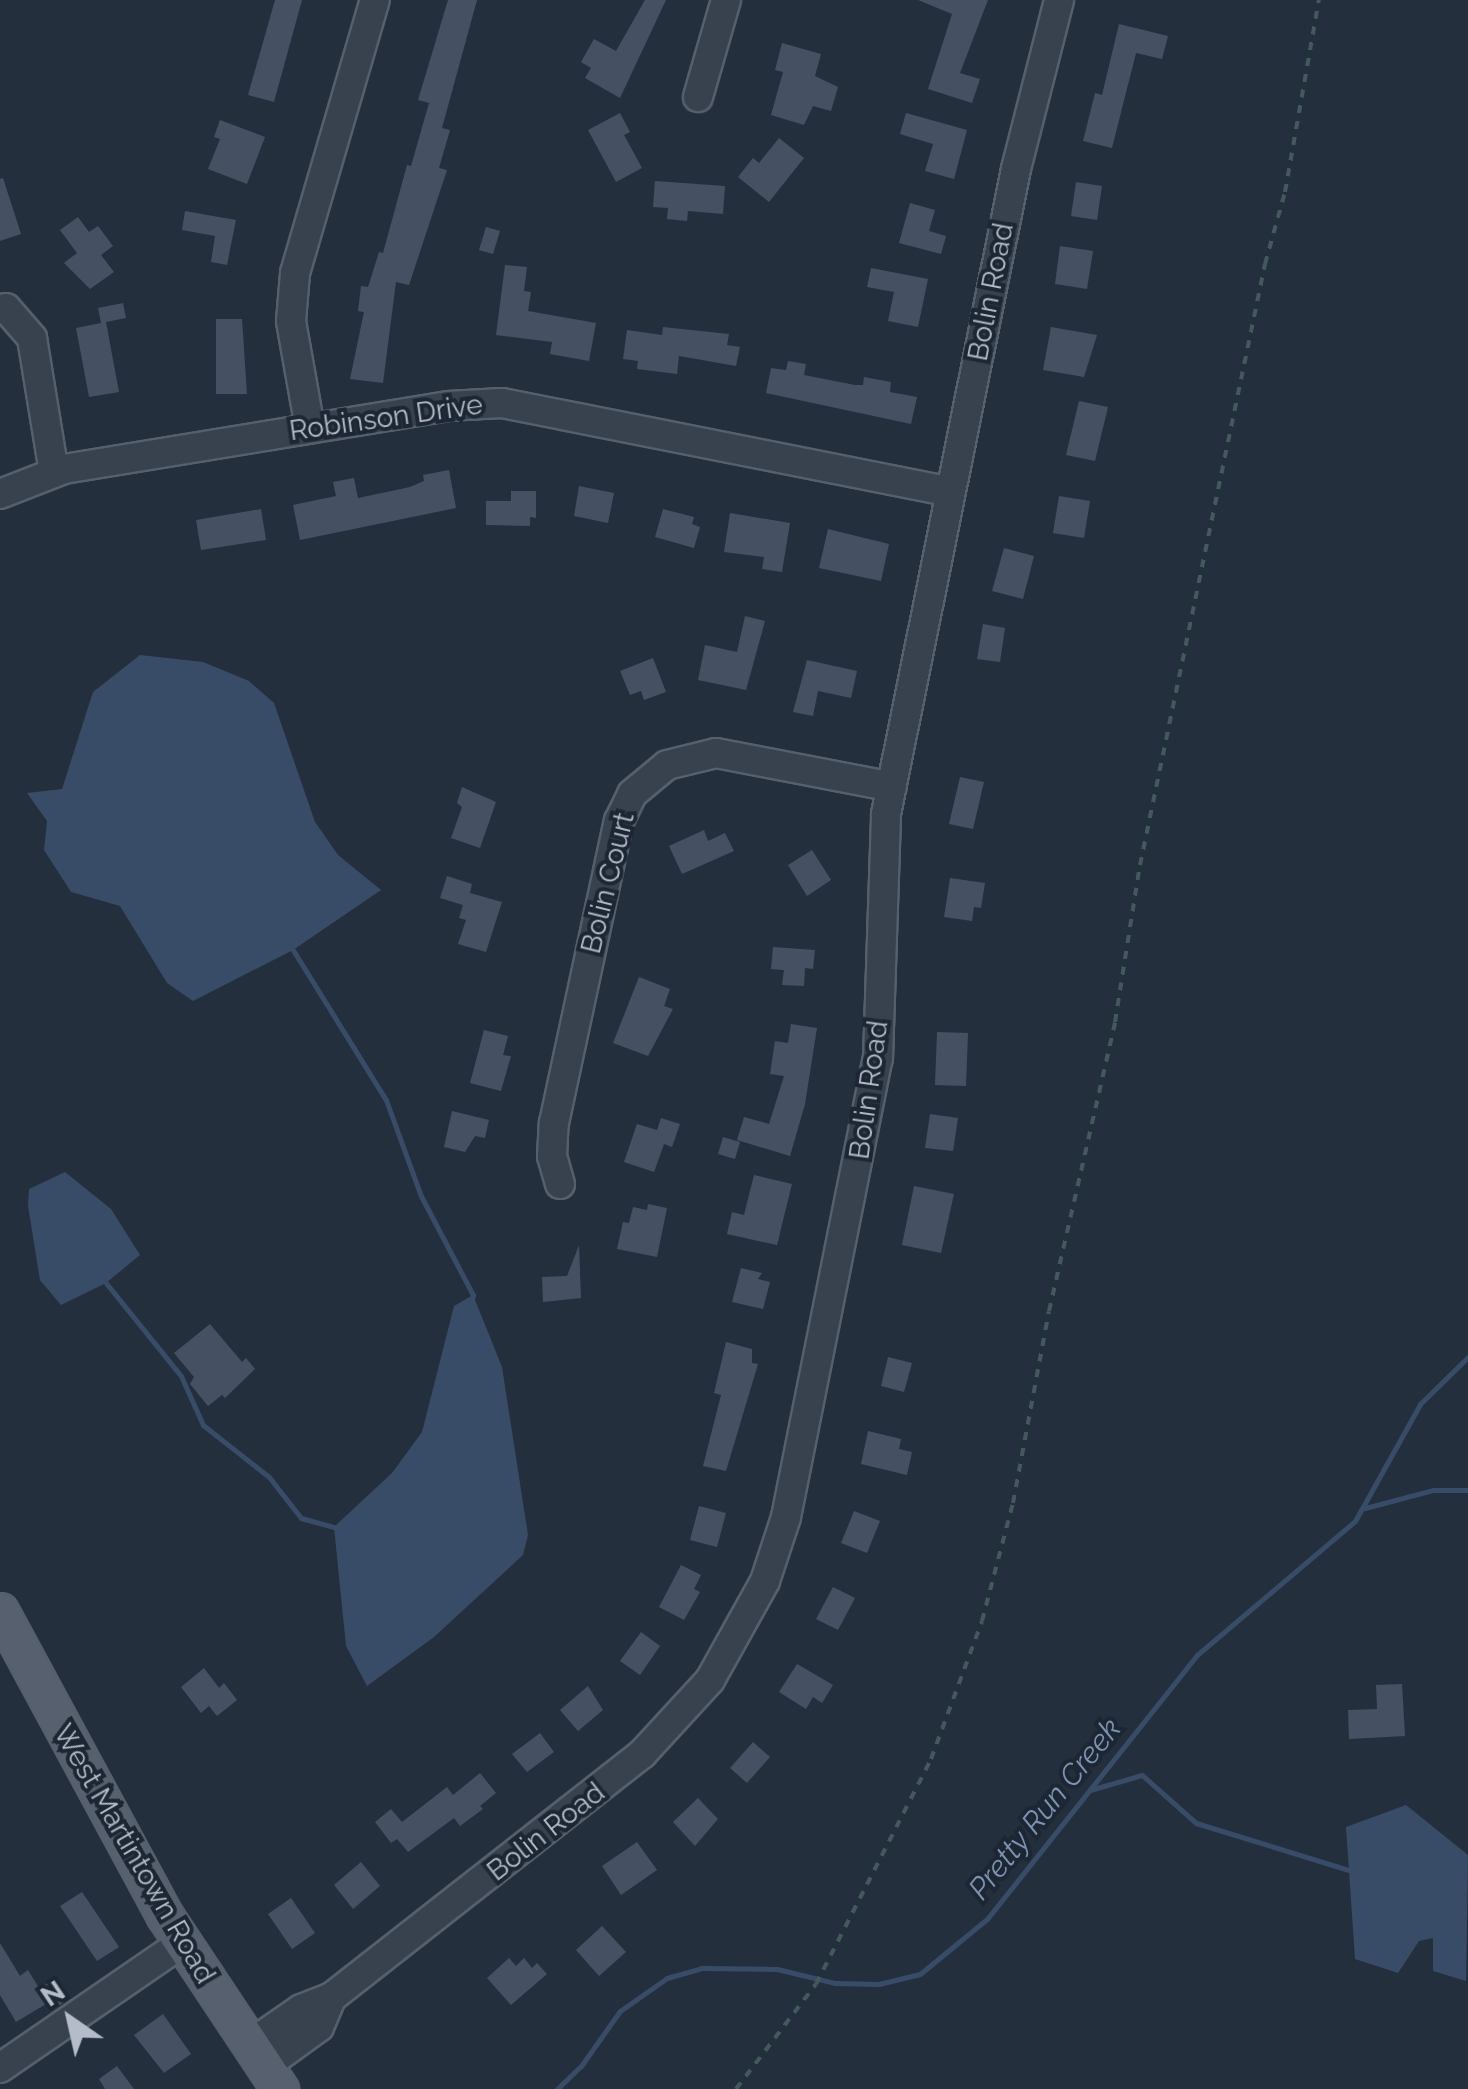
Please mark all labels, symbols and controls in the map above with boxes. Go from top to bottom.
street label: Bolin Road [961,220,1021,364]
street label: Robinson Drive [287,388,485,448]
street label: Bolin Court [574,809,642,957]
street label: Bolin Road [843,1019,895,1161]
water label: Pretty Run Creek [961,1711,1129,1907]
street label: West Martintown Road [46,1718,222,1990]
street label: Bolin Road [481,1776,611,1888]
north arrow [20,1969,120,2069]
text: N [35,1974,71,2013]

